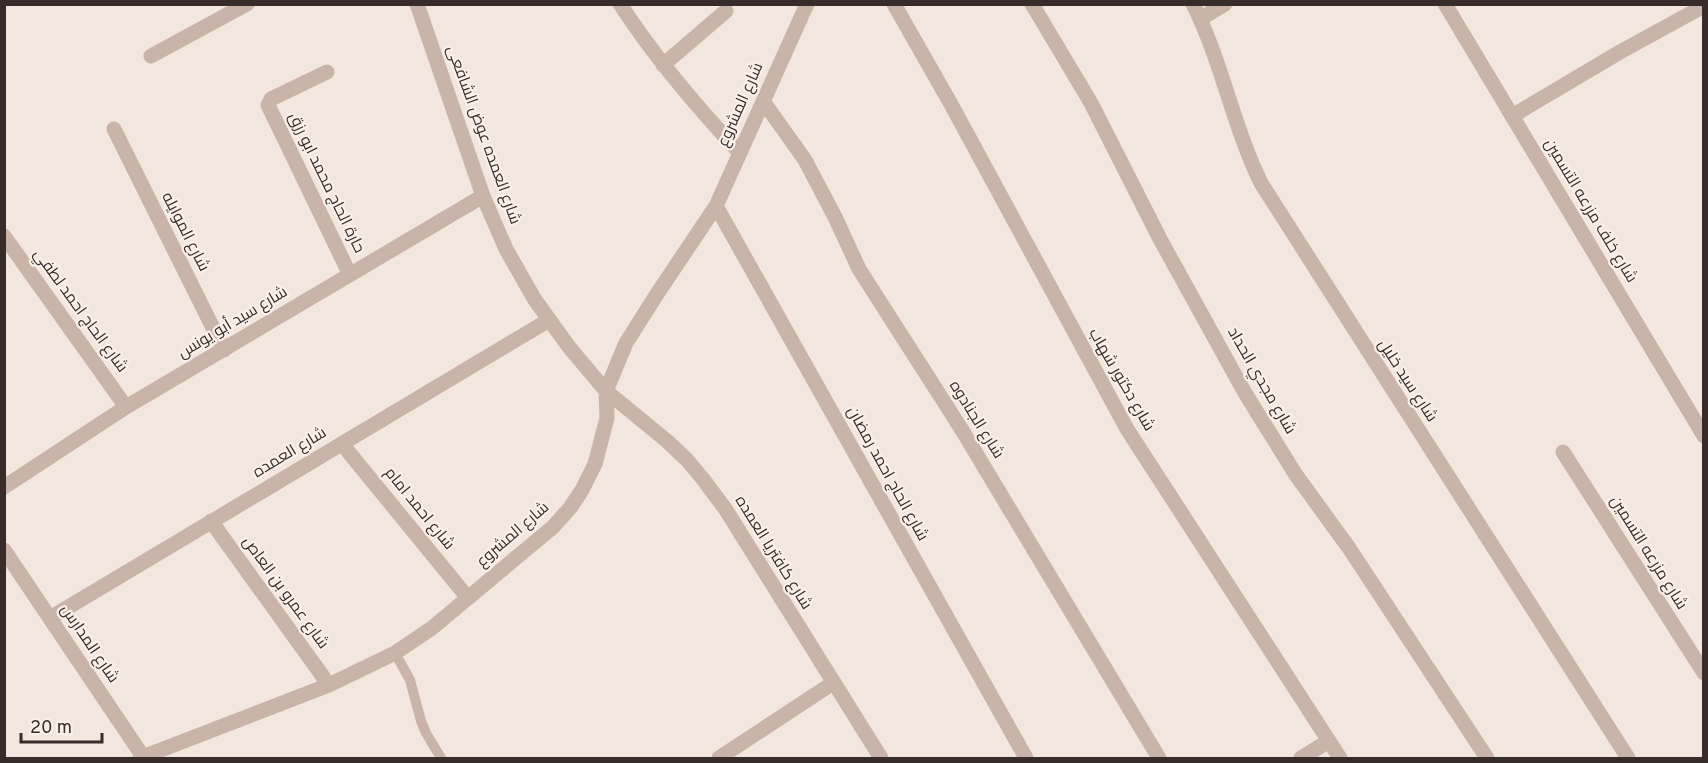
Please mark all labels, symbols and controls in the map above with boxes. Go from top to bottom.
street label: شارع العمده عوض الشافعى [441,43,525,227]
street label: شارع المشروع [714,60,768,150]
street label: حارة الحاج محمد ابو رزق [283,109,369,257]
street label: شارع خلف مزرعه التسمين [1539,135,1641,287]
street label: شارع الموايله [157,189,213,275]
street label: شارع الحاج احمد لطفي [27,245,132,378]
street label: شارع سيد أبو يونس [174,282,291,364]
street label: شارع مجدي الحداد [1221,324,1300,439]
street label: شارع دكتور شهاب [1083,325,1159,435]
street label: شارع سيد خليل [1373,336,1441,426]
street label: شارع الجنادوه [944,377,1008,463]
street label: شارع الحاج احمد رمضان [842,403,932,545]
street label: شارع العمده [250,423,330,483]
street label: شارع احمد امام [380,464,458,554]
street label: شارع كافتريا العمده [730,492,816,614]
street label: شارع مزرعه التسمين [1605,492,1691,614]
street label: شارع المشروع [472,498,554,572]
street label: شارع عمرو بن العاص [237,533,333,653]
street label: شارع المدارس [55,601,123,687]
scale bar [21,706,102,744]
text: 20 m [30,717,72,740]

